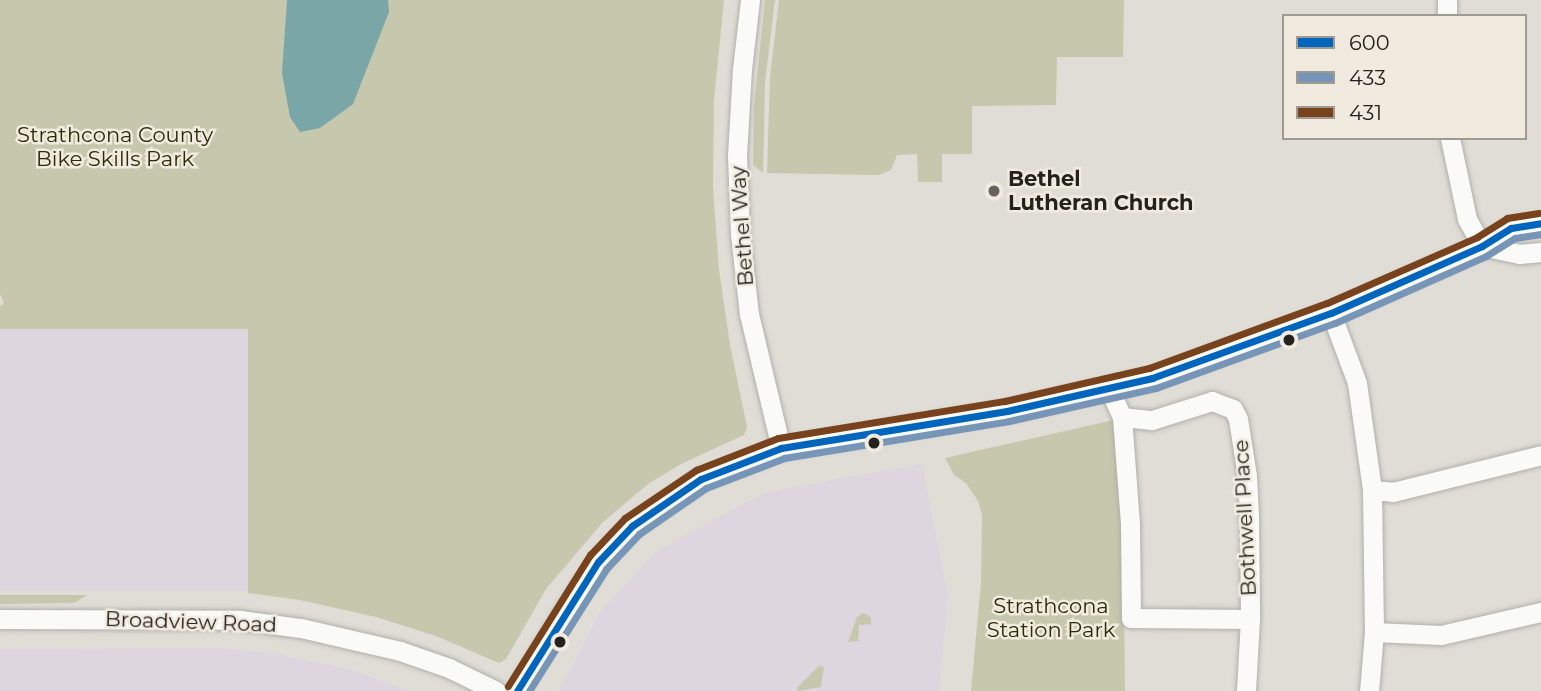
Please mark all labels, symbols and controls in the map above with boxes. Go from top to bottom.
legend [1282,14,1527,140]
text: 600 [1349,30,1390,55]
text: 433 [1349,65,1386,90]
text: 431 [1349,100,1382,125]
park label: Strathcona County Bike Skills Park [17,122,213,172]
street label: Bethel Way [725,165,759,287]
place label: Bethel Lutheran Church [1008,166,1194,216]
marker: Bethel Lutheran Church [986,183,1002,199]
unlabelled marker [1282,333,1296,347]
unlabelled marker [867,436,881,450]
street label: Bothwell Place [1228,439,1262,597]
park label: Strathcona Station Park [987,593,1115,643]
street label: Broadview Road [105,606,277,638]
unlabelled marker [553,635,567,649]

